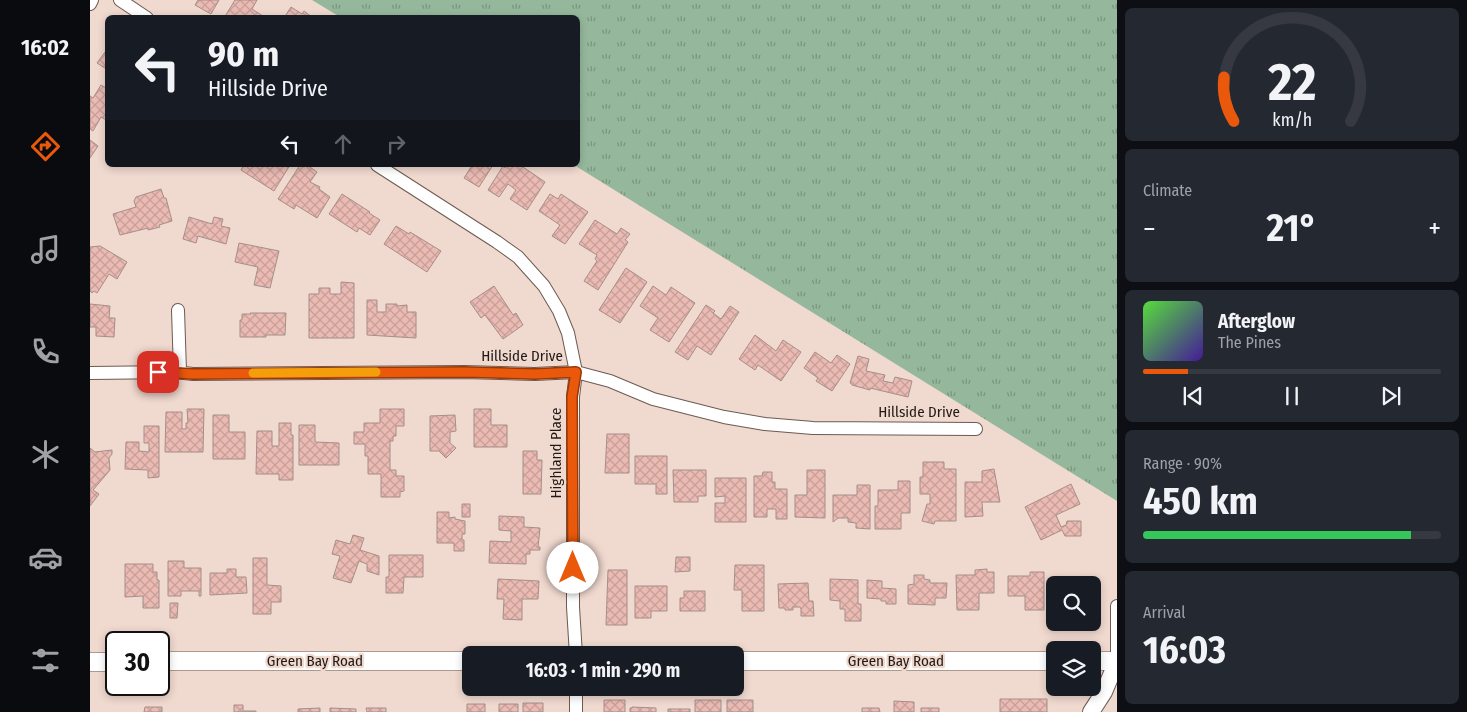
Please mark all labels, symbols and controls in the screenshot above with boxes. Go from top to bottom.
text: 90 m [208,33,279,75]
text: 16:02 [21,34,69,61]
icon: left [125,35,190,100]
text: 22 [1267,51,1316,114]
text: Hillside Drive [208,75,328,102]
text: km/h [1272,109,1312,131]
icon: directions [28,129,63,164]
icon: left [276,130,304,158]
icon: ahead [329,130,357,158]
icon: right [382,130,410,158]
text: Climate [1143,181,1192,200]
text: 21° [1267,205,1317,251]
text: − [1143,212,1156,245]
text: + [1428,212,1441,245]
icon: music [28,232,63,267]
text: Afterglow [1218,310,1295,333]
text: The Pines [1218,333,1281,352]
icon: phone [28,334,63,369]
street label: Hillside Drive [481,347,563,365]
pin [137,351,179,393]
icon: arrive [144,358,172,386]
icon: previous [1179,382,1207,410]
icon: pause [1278,382,1306,410]
icon: next [1377,382,1405,410]
street label: Hillside Drive [878,403,960,421]
street label: Highland Place [547,407,565,499]
icon: climate [28,437,63,472]
text: Range · 90% [1143,454,1222,473]
text: 450 km [1143,478,1258,524]
icon: car [28,540,63,575]
position arrow [546,541,598,593]
map controls [1046,576,1101,696]
button: search [1046,576,1101,631]
text: Arrival [1143,603,1185,622]
text: 16:03 [1143,627,1226,673]
speed limit sign: 30 [105,631,170,696]
button: layers [1046,641,1101,696]
icon: filters [28,643,63,678]
street label: Green Bay Road [267,652,363,670]
street label: Green Bay Road [848,652,944,670]
text: 16:03 · 1 min · 290 m [526,659,680,682]

